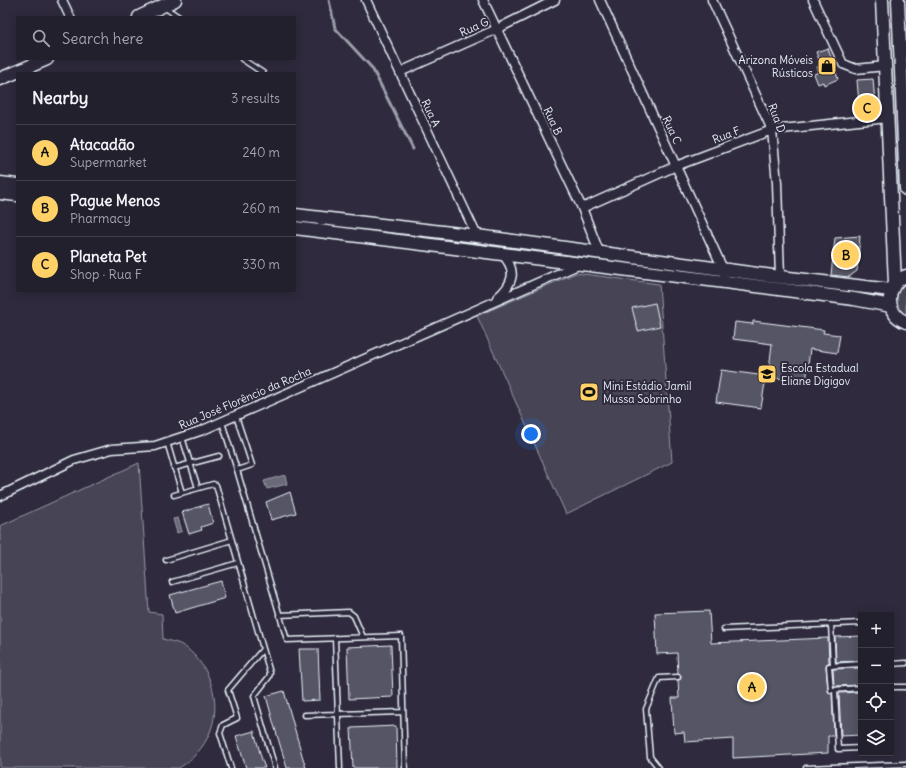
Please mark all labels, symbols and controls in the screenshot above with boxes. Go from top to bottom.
street label: Rua G [457,14,491,40]
search box [16,16,296,60]
icon: search [30,27,52,49]
text: Search here [62,29,143,48]
place label: Arizona Móveis Rústicos [739,53,813,80]
shop icon: Arizona Móveis Rústicos [816,55,838,77]
text: Nearby [32,87,88,109]
text: 3 results [231,90,280,107]
pin: C [854,93,880,123]
street label: Rua A [418,97,444,129]
street label: Rua D [765,102,789,135]
street label: Rua B [540,105,566,137]
street label: Rua C [659,114,685,146]
street label: Rua F [710,123,742,147]
text: Atacadão [70,135,135,154]
text: A [41,144,49,161]
text: 240 m [243,144,280,161]
text: Supermarket [70,154,147,171]
text: Pague Menos [70,191,160,210]
text: B [41,200,49,217]
text: 260 m [242,200,280,217]
text: Pharmacy [70,210,131,227]
pin: B [833,240,859,270]
text: Planeta Pet [70,247,147,266]
text: C [41,256,49,273]
text: 330 m [242,256,280,273]
text: Shop · Rua F [70,266,142,283]
place label: Escola Estadual Eliane Digigov [781,361,859,388]
school or university icon: Escola Estadual Eliane Digigov [756,363,778,385]
street label: Rua José Florêncio da Rocha [177,364,313,432]
place label: Mini Estádio Jamil Mussa Sobrinho [603,379,691,406]
sports icon: Mini Estádio Jamil Mussa Sobrinho [578,381,600,403]
your location [521,424,541,444]
map controls [858,612,894,756]
button: + [858,612,894,648]
button: − [858,648,894,684]
pin: A [739,672,765,702]
button: locate [858,684,894,720]
button: layers [858,720,894,756]

